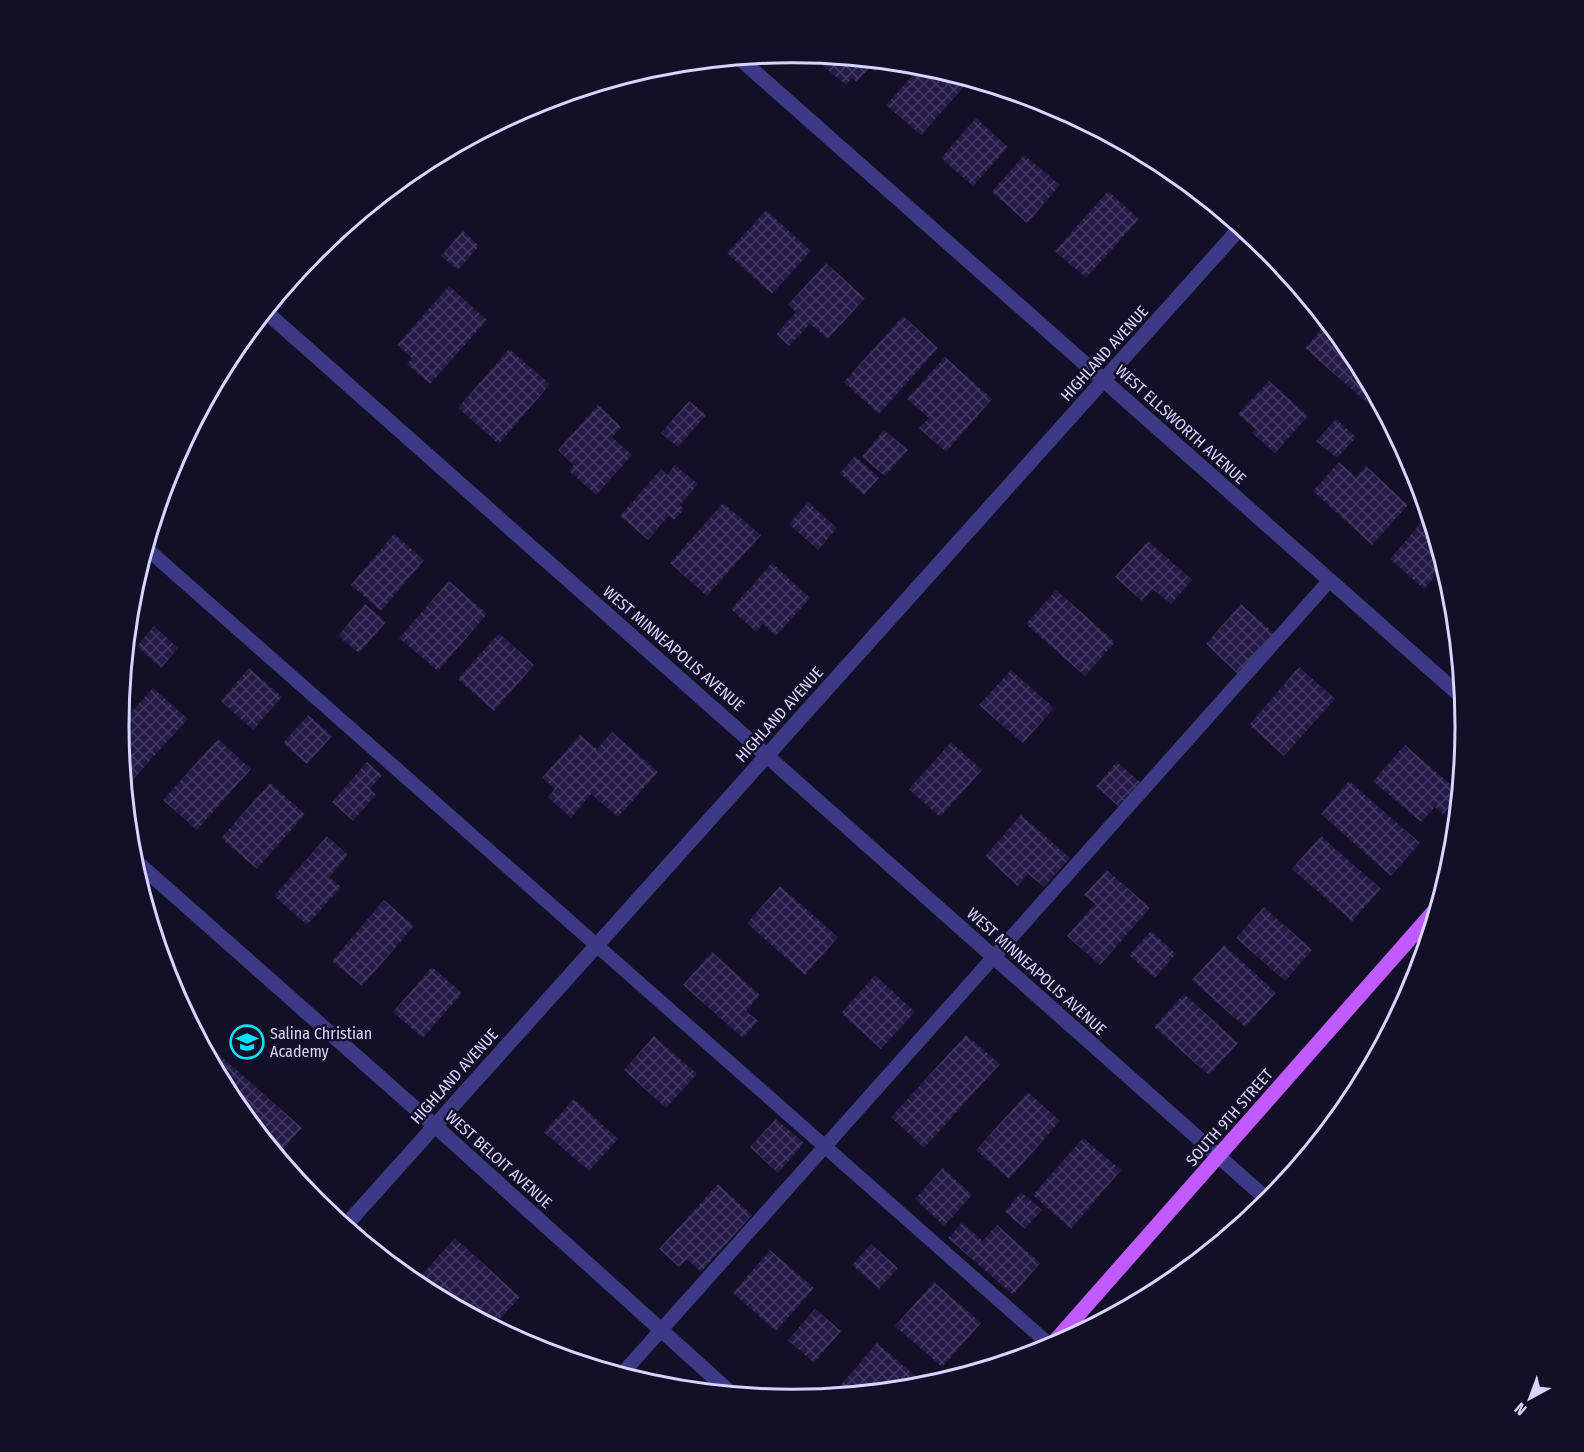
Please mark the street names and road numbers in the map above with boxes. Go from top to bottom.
street label: HIGHLAND AVENUE [1057,302,1152,405]
street label: WEST ELLSWORTH AVENUE [1111,361,1250,488]
street label: WEST MINNEAPOLIS AVENUE [599,582,748,715]
street label: HIGHLAND AVENUE [732,663,827,766]
street label: WEST MINNEAPOLIS AVENUE [963,904,1110,1039]
street label: HIGHLAND AVENUE [407,1025,502,1128]
street label: SOUTH 9TH STREET [1182,1064,1277,1170]
street label: WEST BELOIT AVENUE [442,1107,556,1212]

